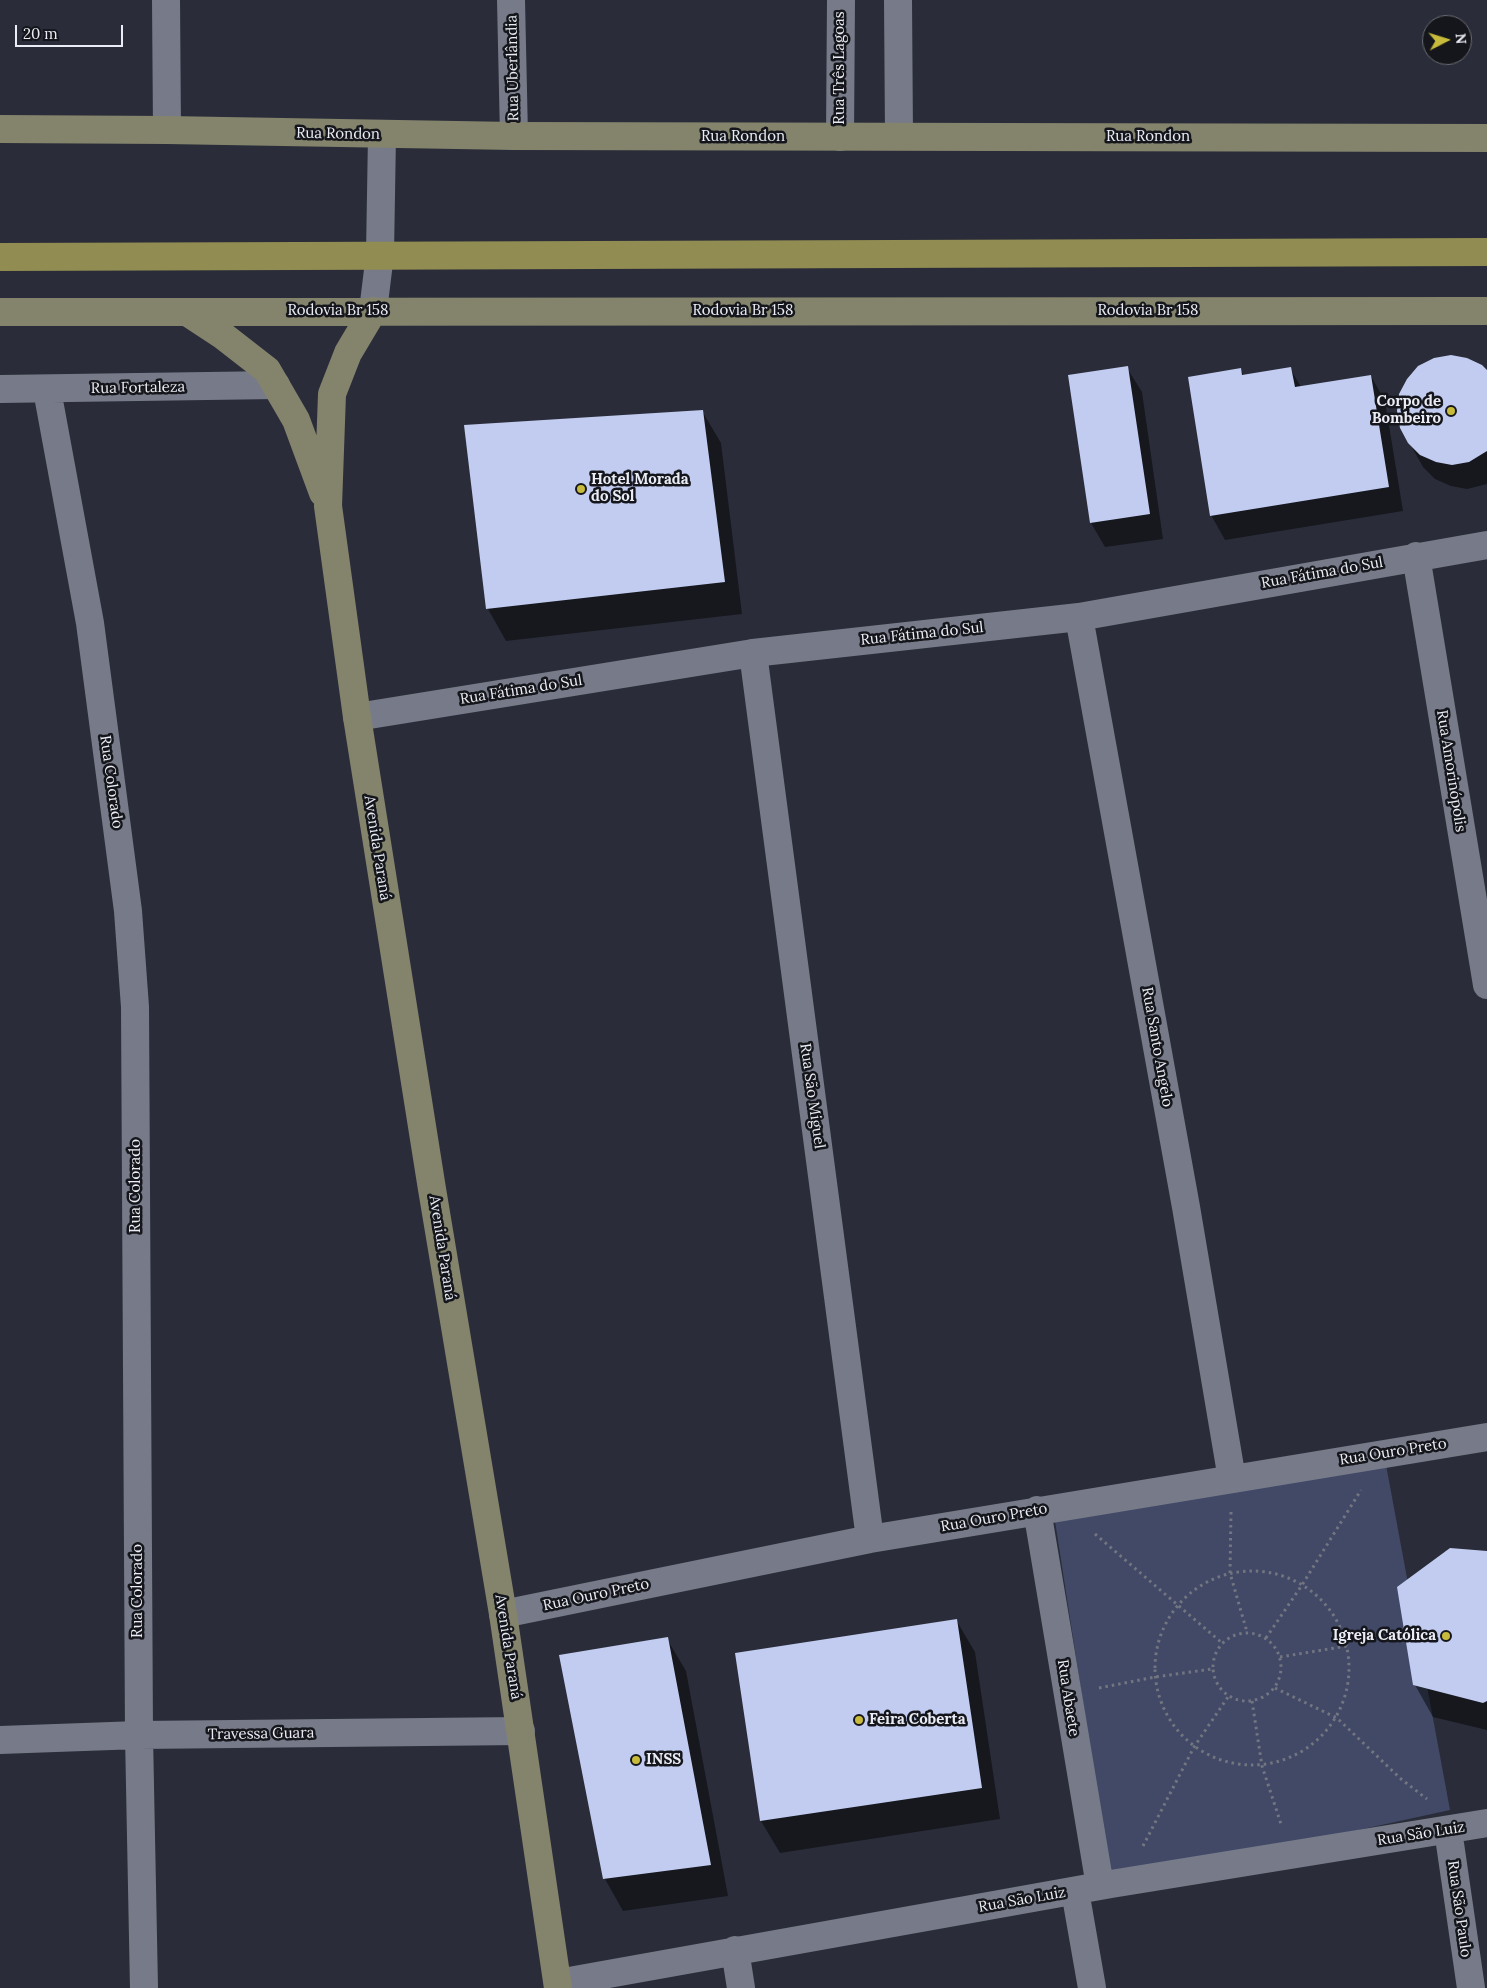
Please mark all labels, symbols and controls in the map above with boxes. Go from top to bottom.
street label: Rua Três Lagoas [831,11,849,125]
scale bar [18,15,125,47]
street label: Rua Uberlândia [503,15,523,121]
north arrow [1422,15,1472,65]
text: 20 m [23,24,58,43]
text: N [1452,33,1470,45]
street label: Rua Rondon [296,124,380,144]
street label: Rua Rondon [701,128,785,146]
street label: Rua Rondon [1106,128,1190,146]
street label: Rodovia Br 158 [288,302,388,320]
street label: Rodovia Br 158 [693,302,793,320]
street label: Rodovia Br 158 [1098,302,1198,320]
street label: Rua Fortaleza [91,378,185,398]
place label: Corpo de Bombeiro [1372,393,1441,428]
marker: Corpo de Bombeiro [1445,405,1457,417]
place label: Hotel Morada do Sol [591,471,689,506]
marker: Hotel Morada do Sol [575,483,587,495]
street label: Rua Fátima do Sul [1260,553,1384,593]
street label: Rua Fátima do Sul [860,619,984,649]
street label: Rua Fátima do Sul [459,671,583,709]
street label: Rua Amorinópolis [1432,709,1470,833]
street label: Rua Colorado [96,734,126,830]
street label: Avenida Paraná [360,794,394,902]
street label: Rua Santo Angelo [1138,986,1176,1108]
street label: Rua São Miguel [796,1042,828,1150]
street label: Rua Colorado [127,1139,145,1233]
street label: Avenida Paraná [425,1194,459,1302]
street label: Rua Ouro Preto [1338,1435,1448,1469]
street label: Rua Ouro Preto [939,1500,1049,1536]
street label: Rua Colorado [129,1544,147,1638]
street label: Rua Ouro Preto [541,1575,651,1615]
street label: Avenida Paraná [491,1593,525,1701]
place label: Igreja Católica [1333,1627,1436,1645]
marker: Igreja Católica [1440,1630,1452,1642]
street label: Rua Abaete [1053,1658,1083,1738]
place label: Feira Coberta [869,1711,966,1729]
marker: Feira Coberta [853,1714,865,1726]
street label: Travessa Guara [207,1724,315,1744]
place label: INSS [646,1751,681,1769]
marker: INSS [630,1754,642,1766]
street label: Rua São Luiz [1376,1818,1466,1850]
street label: Rua São Paulo [1443,1859,1475,1959]
street label: Rua São Luiz [977,1883,1067,1917]

